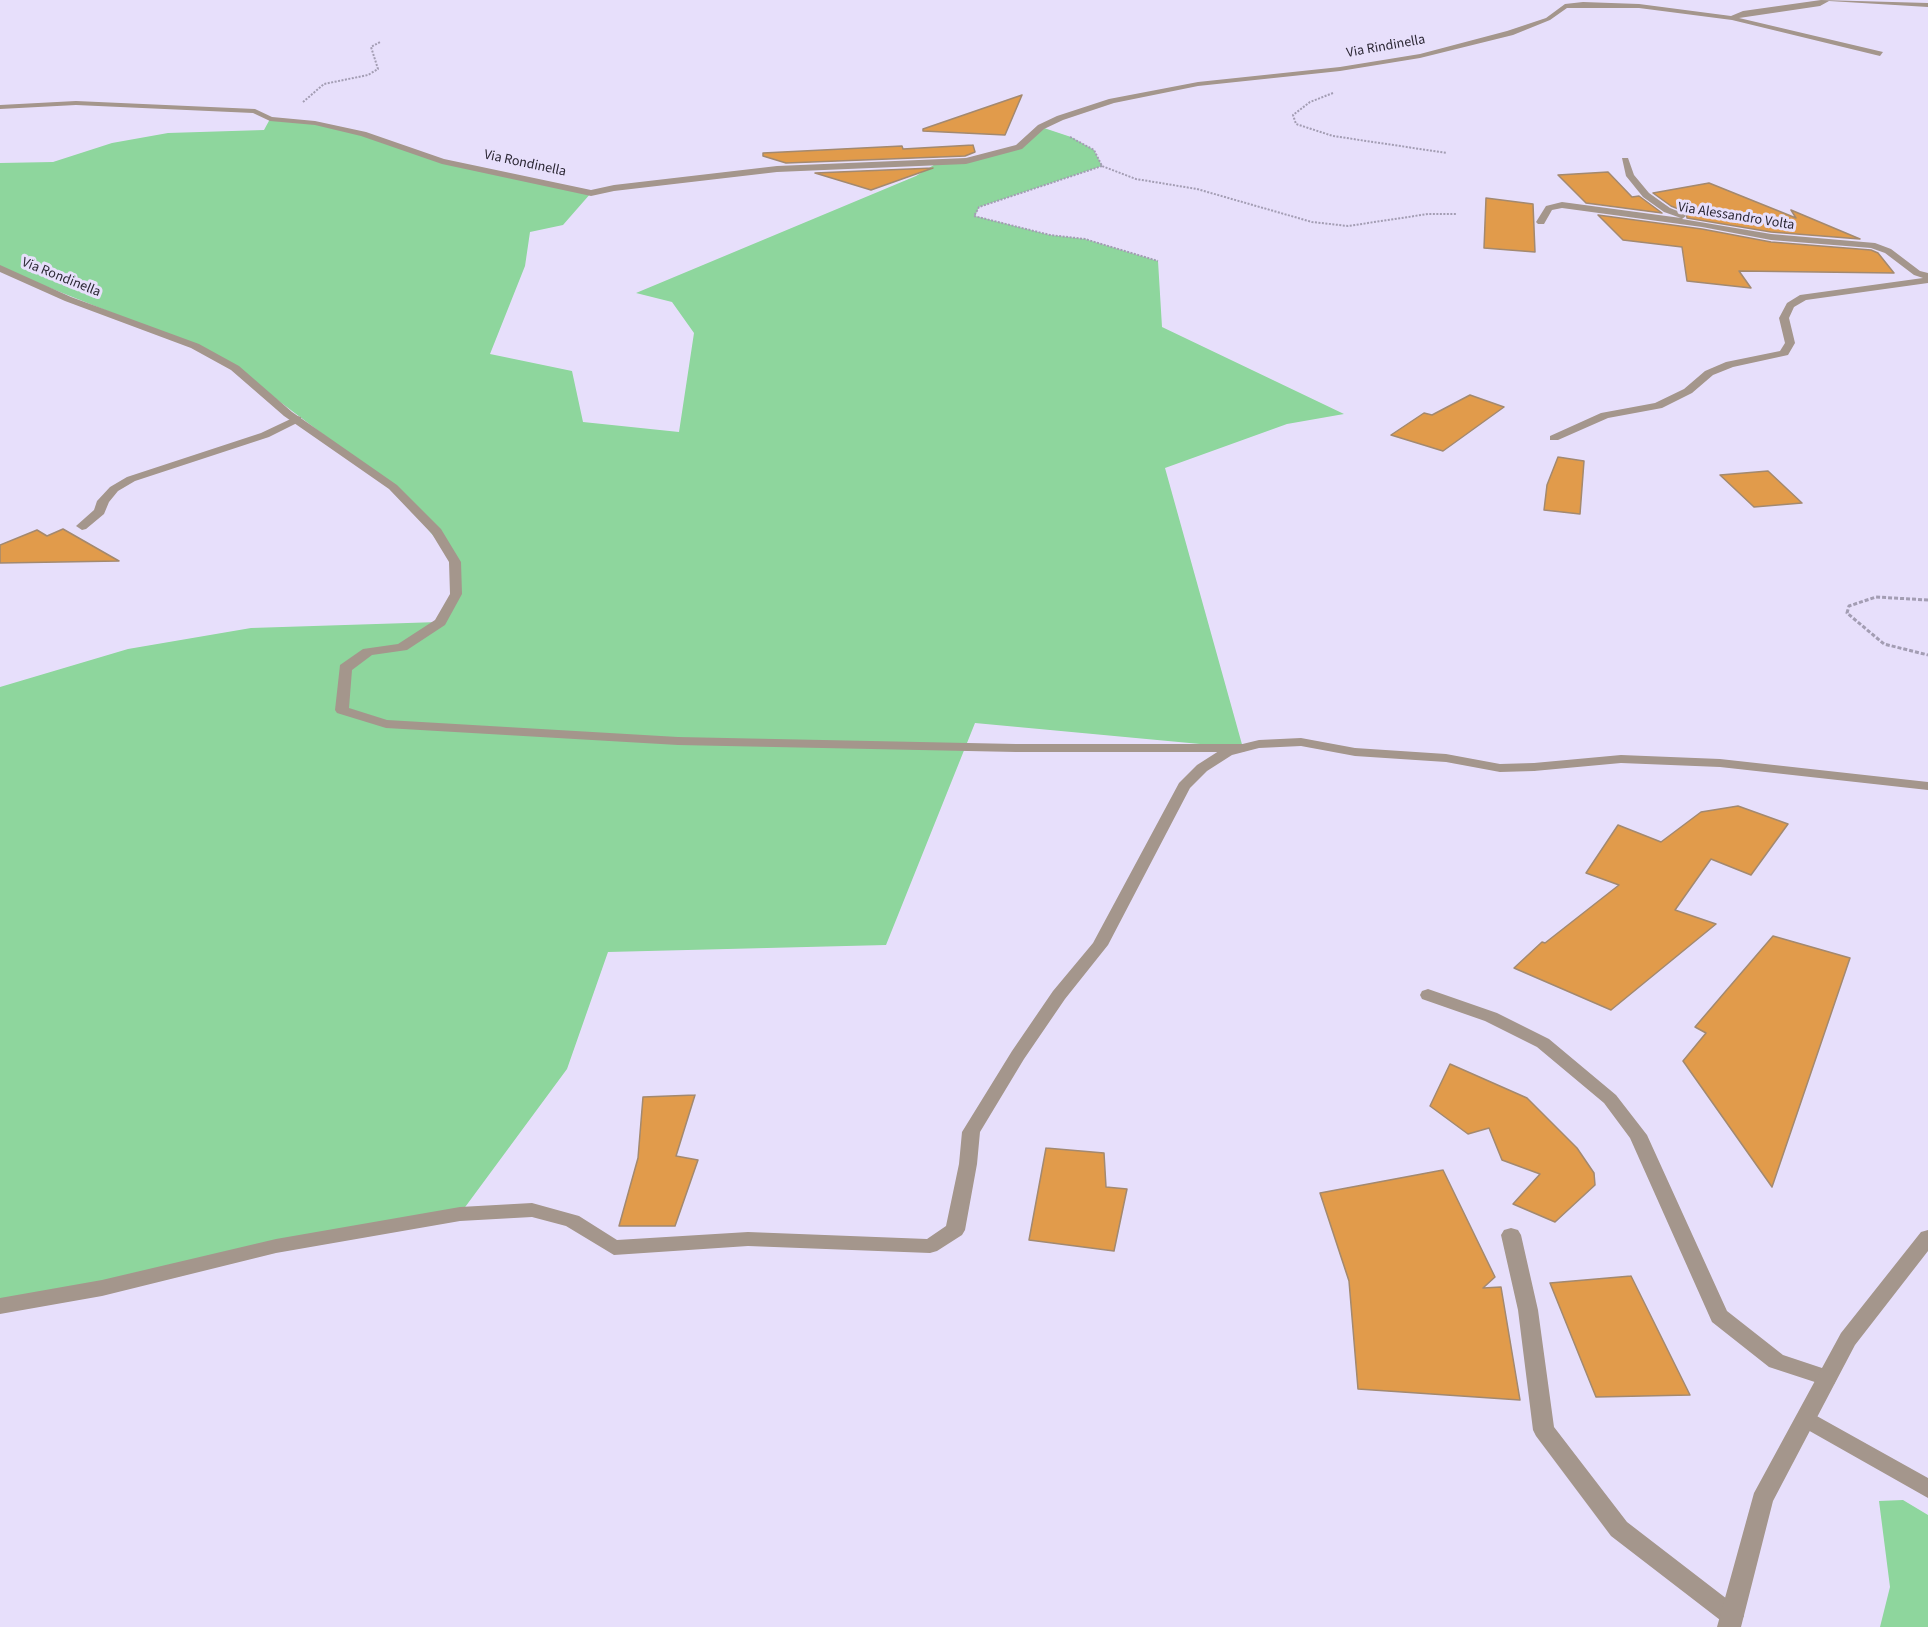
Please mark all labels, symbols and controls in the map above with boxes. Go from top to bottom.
street label: Via Rindinella [1345,32,1427,62]
street label: Via Rondinella [482,147,568,181]
street label: Via Alessandro Volta [1677,200,1795,234]
street label: Via Rondinella [19,255,103,301]

